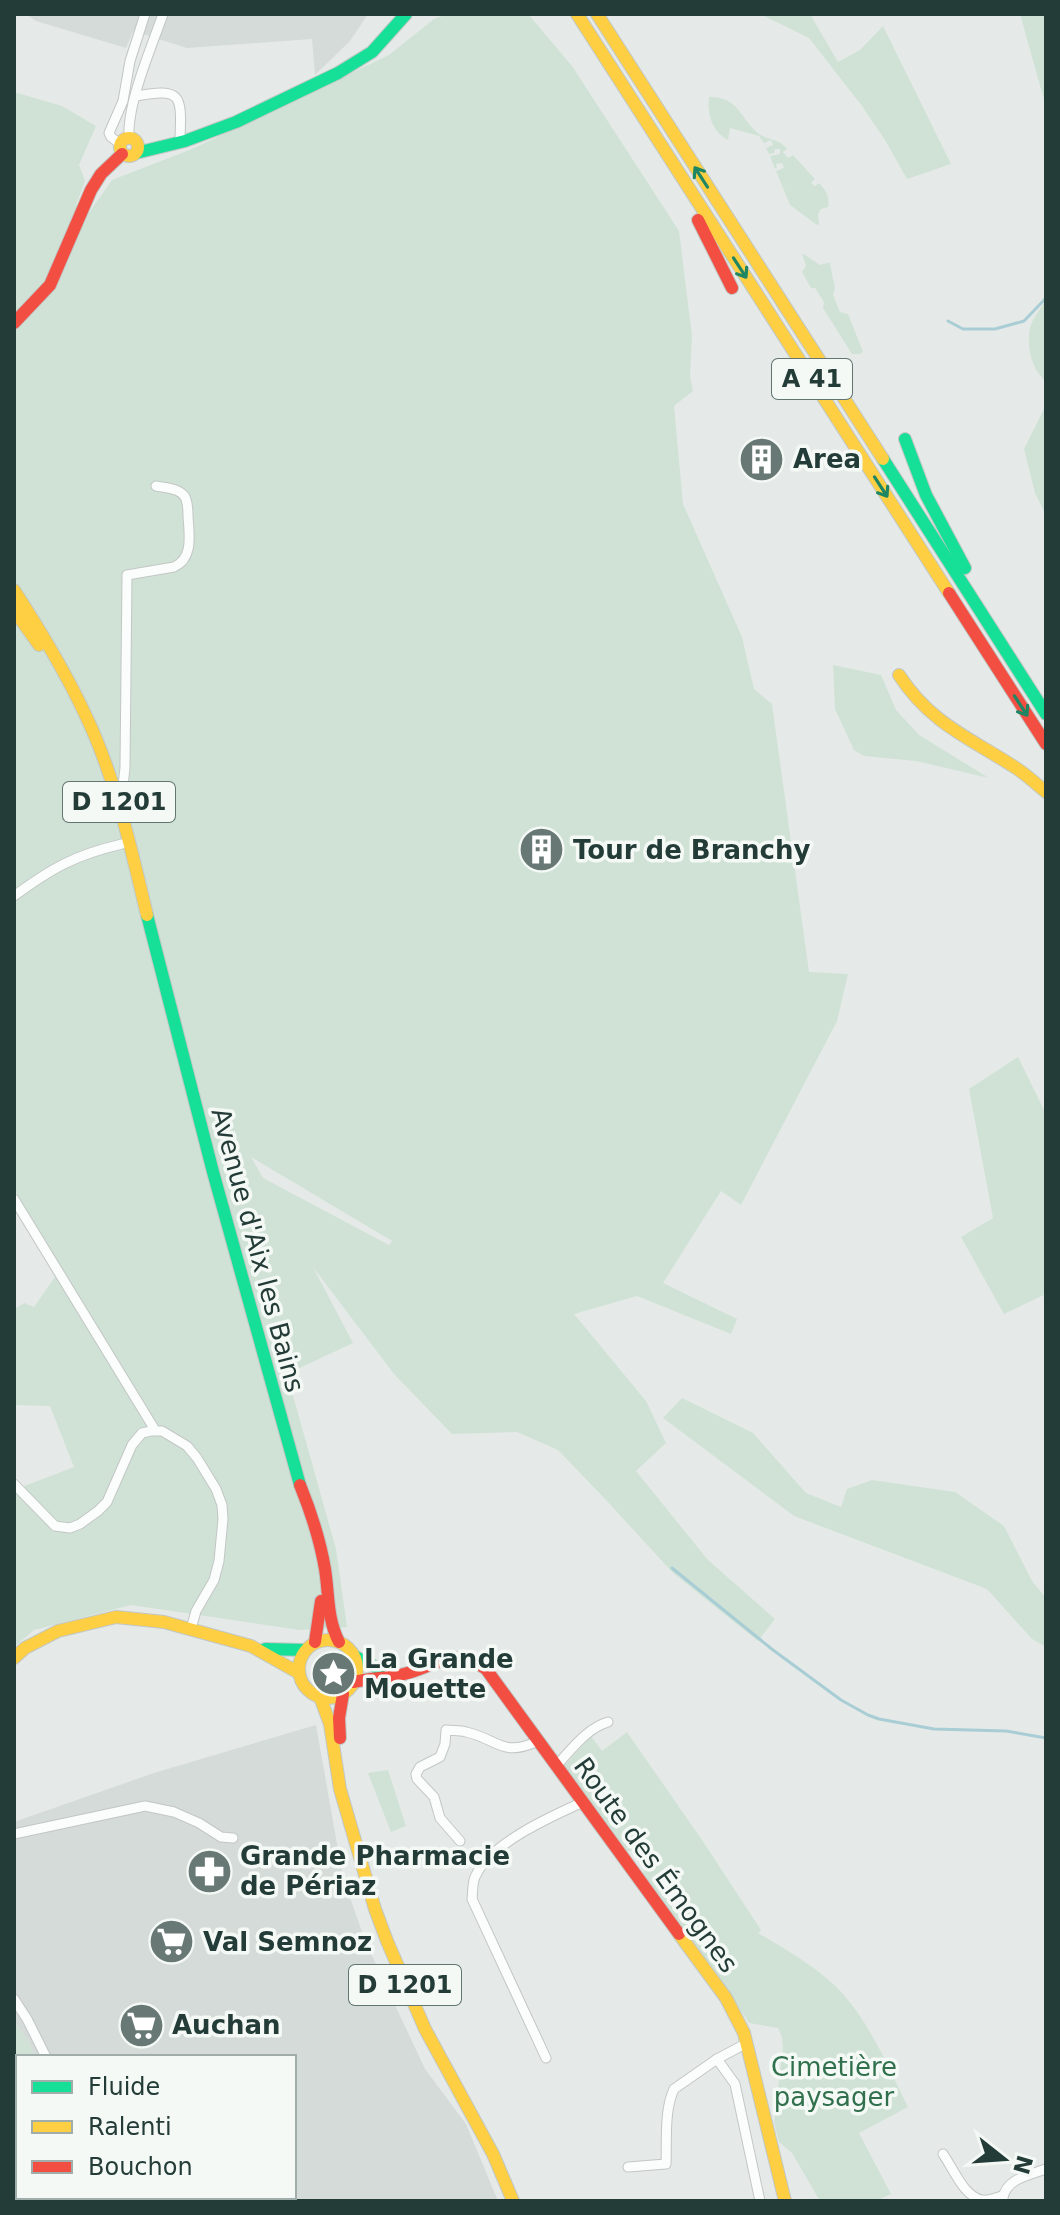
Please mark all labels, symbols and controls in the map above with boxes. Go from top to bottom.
one-way arrow [693,166,710,188]
one-way arrow [733,256,749,279]
road number: A 41 [772,359,852,399]
building icon: Area [738,435,786,483]
place label: Area [793,444,861,474]
one-way arrow [873,475,889,497]
one-way arrow [1013,694,1030,716]
road number: D 1201 [63,782,175,822]
building icon: Tour de Branchy [518,826,566,874]
place label: Tour de Branchy [573,835,810,865]
street label: Avenue d'Aix les Bains [206,1104,310,1396]
place label: La Grande Mouette [364,1644,514,1704]
place icon: La Grande Mouette [309,1650,357,1698]
street label: Route des Émognes [568,1751,745,1978]
place label: Grande Pharmacie de Périaz [240,1841,510,1901]
pharmacy icon: Grande Pharmacie de Périaz [185,1847,233,1895]
supermarket icon: Val Semnoz [148,1918,196,1966]
place label: Val Semnoz [203,1927,372,1957]
road number: D 1201 [349,1965,461,2005]
supermarket icon: Auchan [117,2001,165,2049]
place label: Auchan [172,2010,281,2040]
park label: Cimetière paysager [771,2052,897,2112]
legend [16,2055,296,2199]
text: Fluide [88,2073,160,2101]
text: Ralenti [88,2113,172,2141]
north arrow [964,2119,1044,2199]
text: N [1008,2152,1037,2177]
text: Bouchon [88,2153,193,2181]

